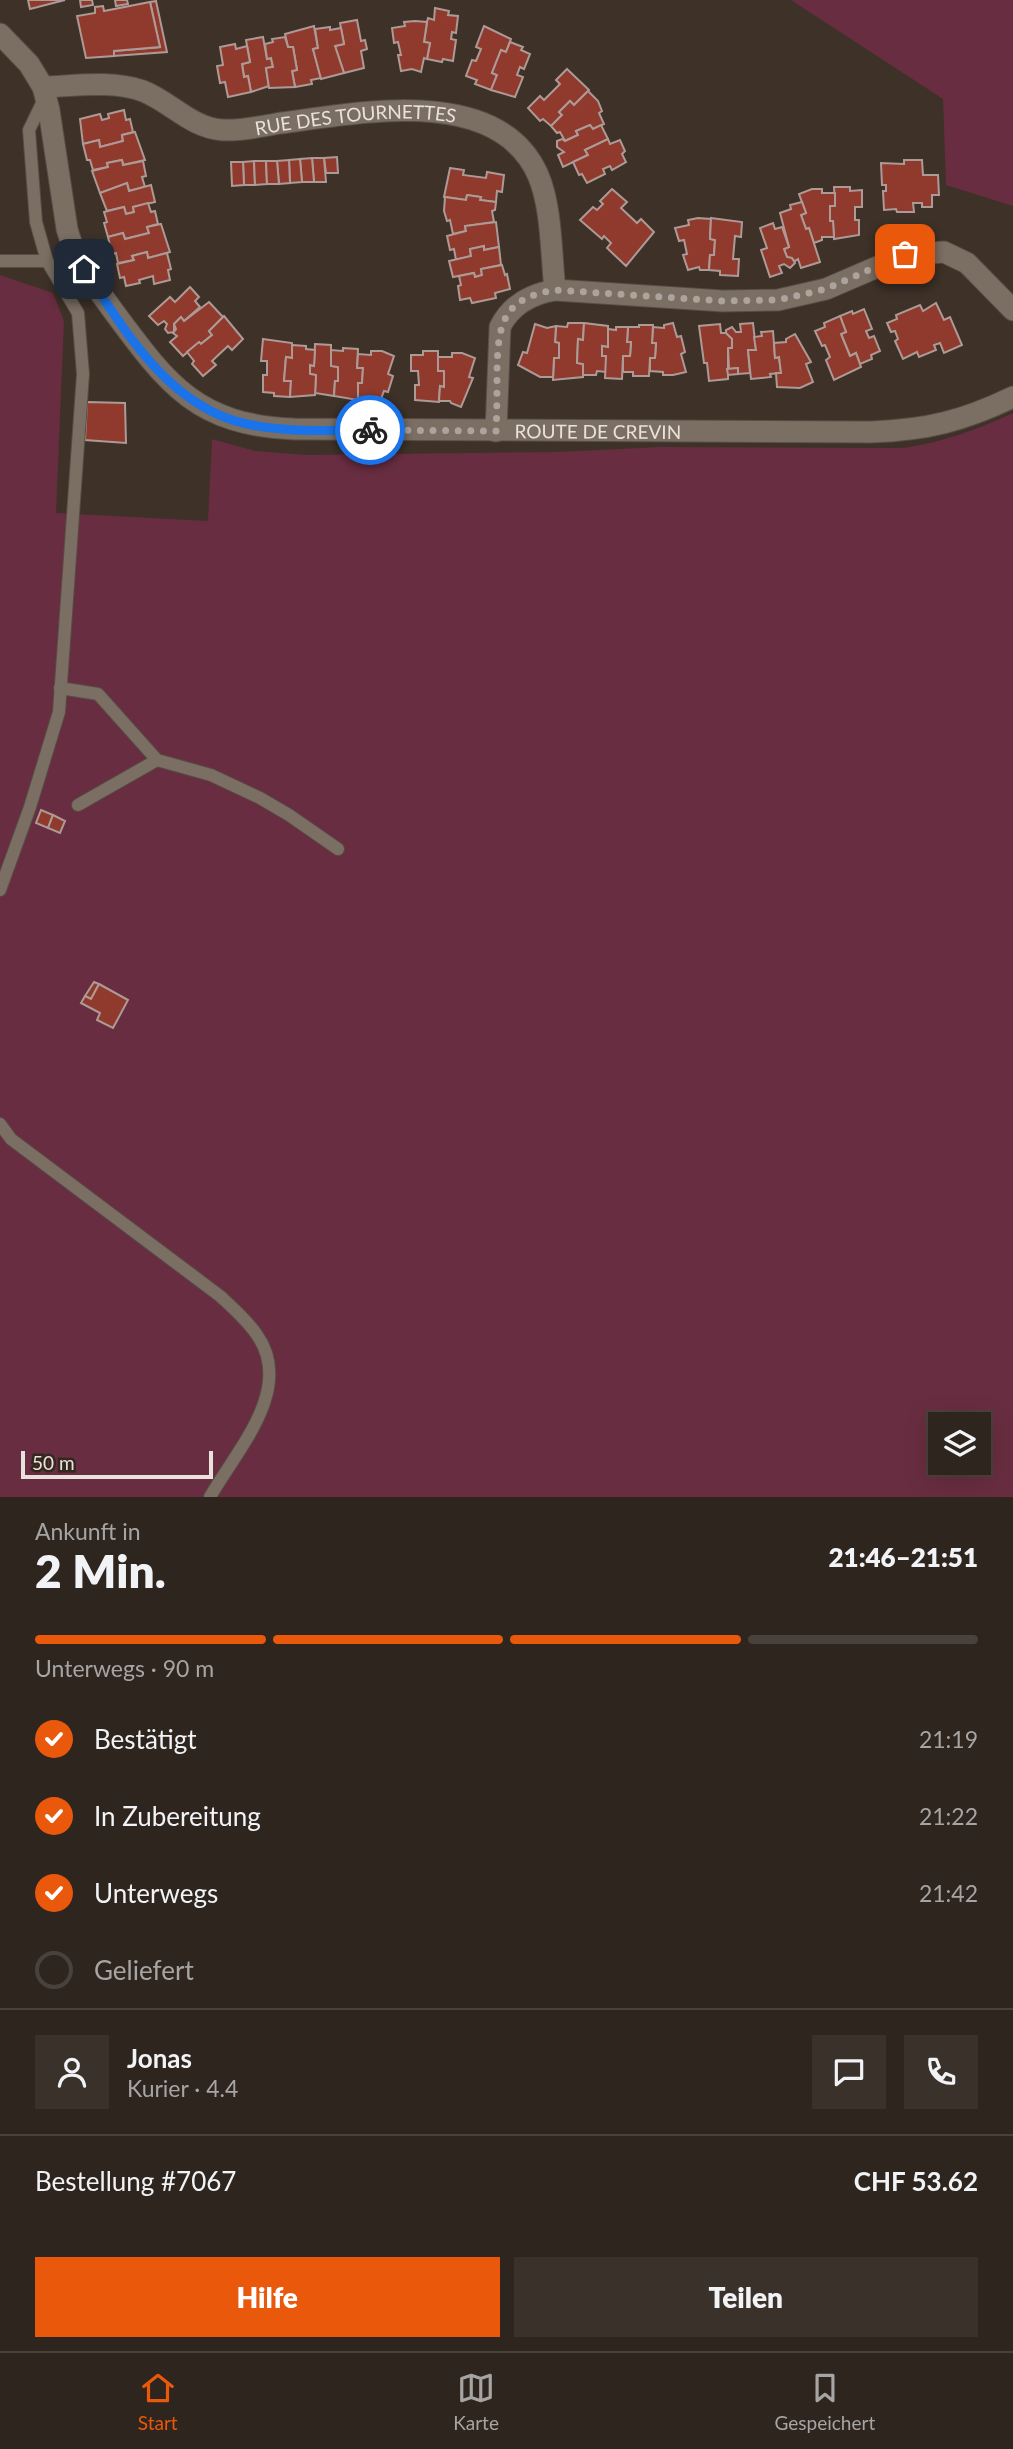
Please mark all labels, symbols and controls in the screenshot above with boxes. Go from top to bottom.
street label: RUE DES TOURNETTES [253,99,458,139]
pin [875,224,935,284]
icon: bag [886,235,924,273]
pin [54,239,114,299]
icon: home [65,250,103,288]
courier [335,395,405,465]
icon: bike [351,411,389,449]
street label: ROUTE DE CREVIN [514,419,681,443]
map controls [928,1412,991,1475]
button: layers [928,1412,991,1475]
scale bar [21,1448,214,1480]
text: 50 m [32,1451,75,1474]
text: Ankunft in [35,1517,141,1545]
text: 21:46–21:51 [828,1541,978,1573]
text: 2 Min. [35,1543,166,1598]
text: Unterwegs · 90 m [35,1654,214,1682]
icon: check [35,1720,73,1758]
text: Bestätigt [94,1723,197,1755]
text: 21:19 [919,1725,978,1753]
icon: check [35,1797,73,1835]
text: In Zubereitung [94,1800,261,1832]
text: 21:22 [919,1802,978,1830]
icon: check [35,1874,73,1912]
text: Unterwegs [94,1877,218,1909]
text: 21:42 [919,1879,978,1907]
text: Geliefert [94,1954,194,1986]
button: person [35,2035,109,2109]
button: chat [812,2035,886,2109]
button: phone [904,2035,978,2109]
text: Jonas [127,2042,192,2074]
text: Kurier · 4.4 [127,2074,238,2102]
text: Bestellung #7067 [35,2165,236,2197]
text: CHF 53.62 [854,2165,978,2197]
button: Hilfe [35,2257,500,2337]
button: Teilen [514,2257,978,2337]
tab: Start [138,2369,178,2434]
tab: Karte [453,2369,499,2434]
tab: Gespeichert [775,2369,875,2434]

